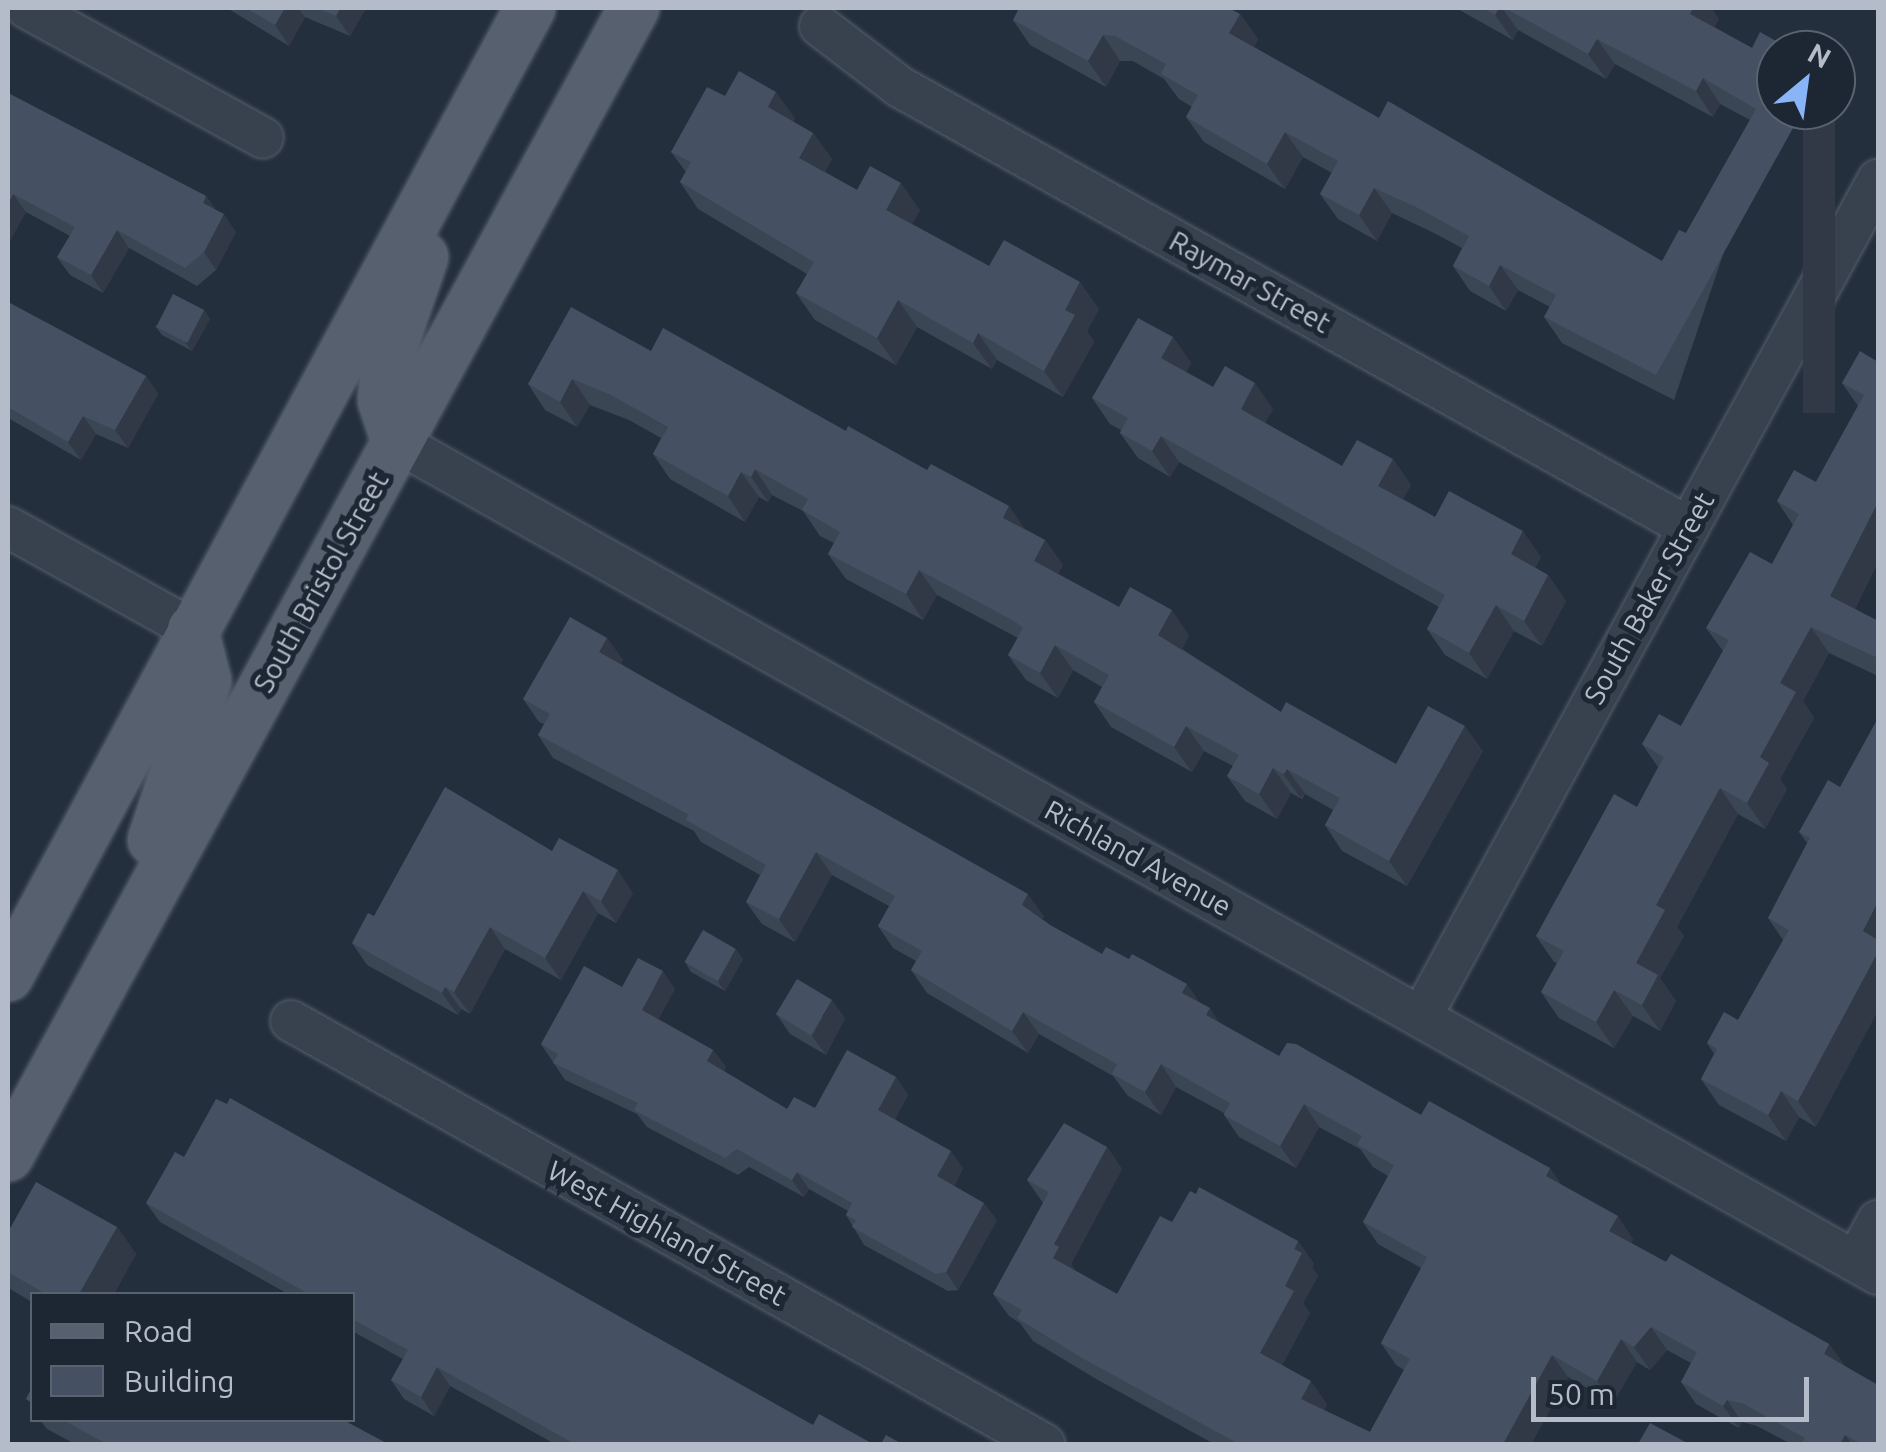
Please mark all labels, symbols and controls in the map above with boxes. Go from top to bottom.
north arrow [1756,30,1856,130]
text: N [1803,36,1836,74]
street label: Raymar Street [1164,224,1336,340]
street label: South Bristol Street [246,466,396,698]
street label: South Baker Street [1577,486,1721,710]
street label: Richland Avenue [1039,793,1237,923]
street label: West Highland Street [542,1153,792,1313]
legend [30,1292,355,1422]
text: Road [124,1314,193,1348]
scale bar [1536,1357,1814,1419]
text: Building [124,1364,235,1398]
text: 50 m [1548,1377,1615,1411]

